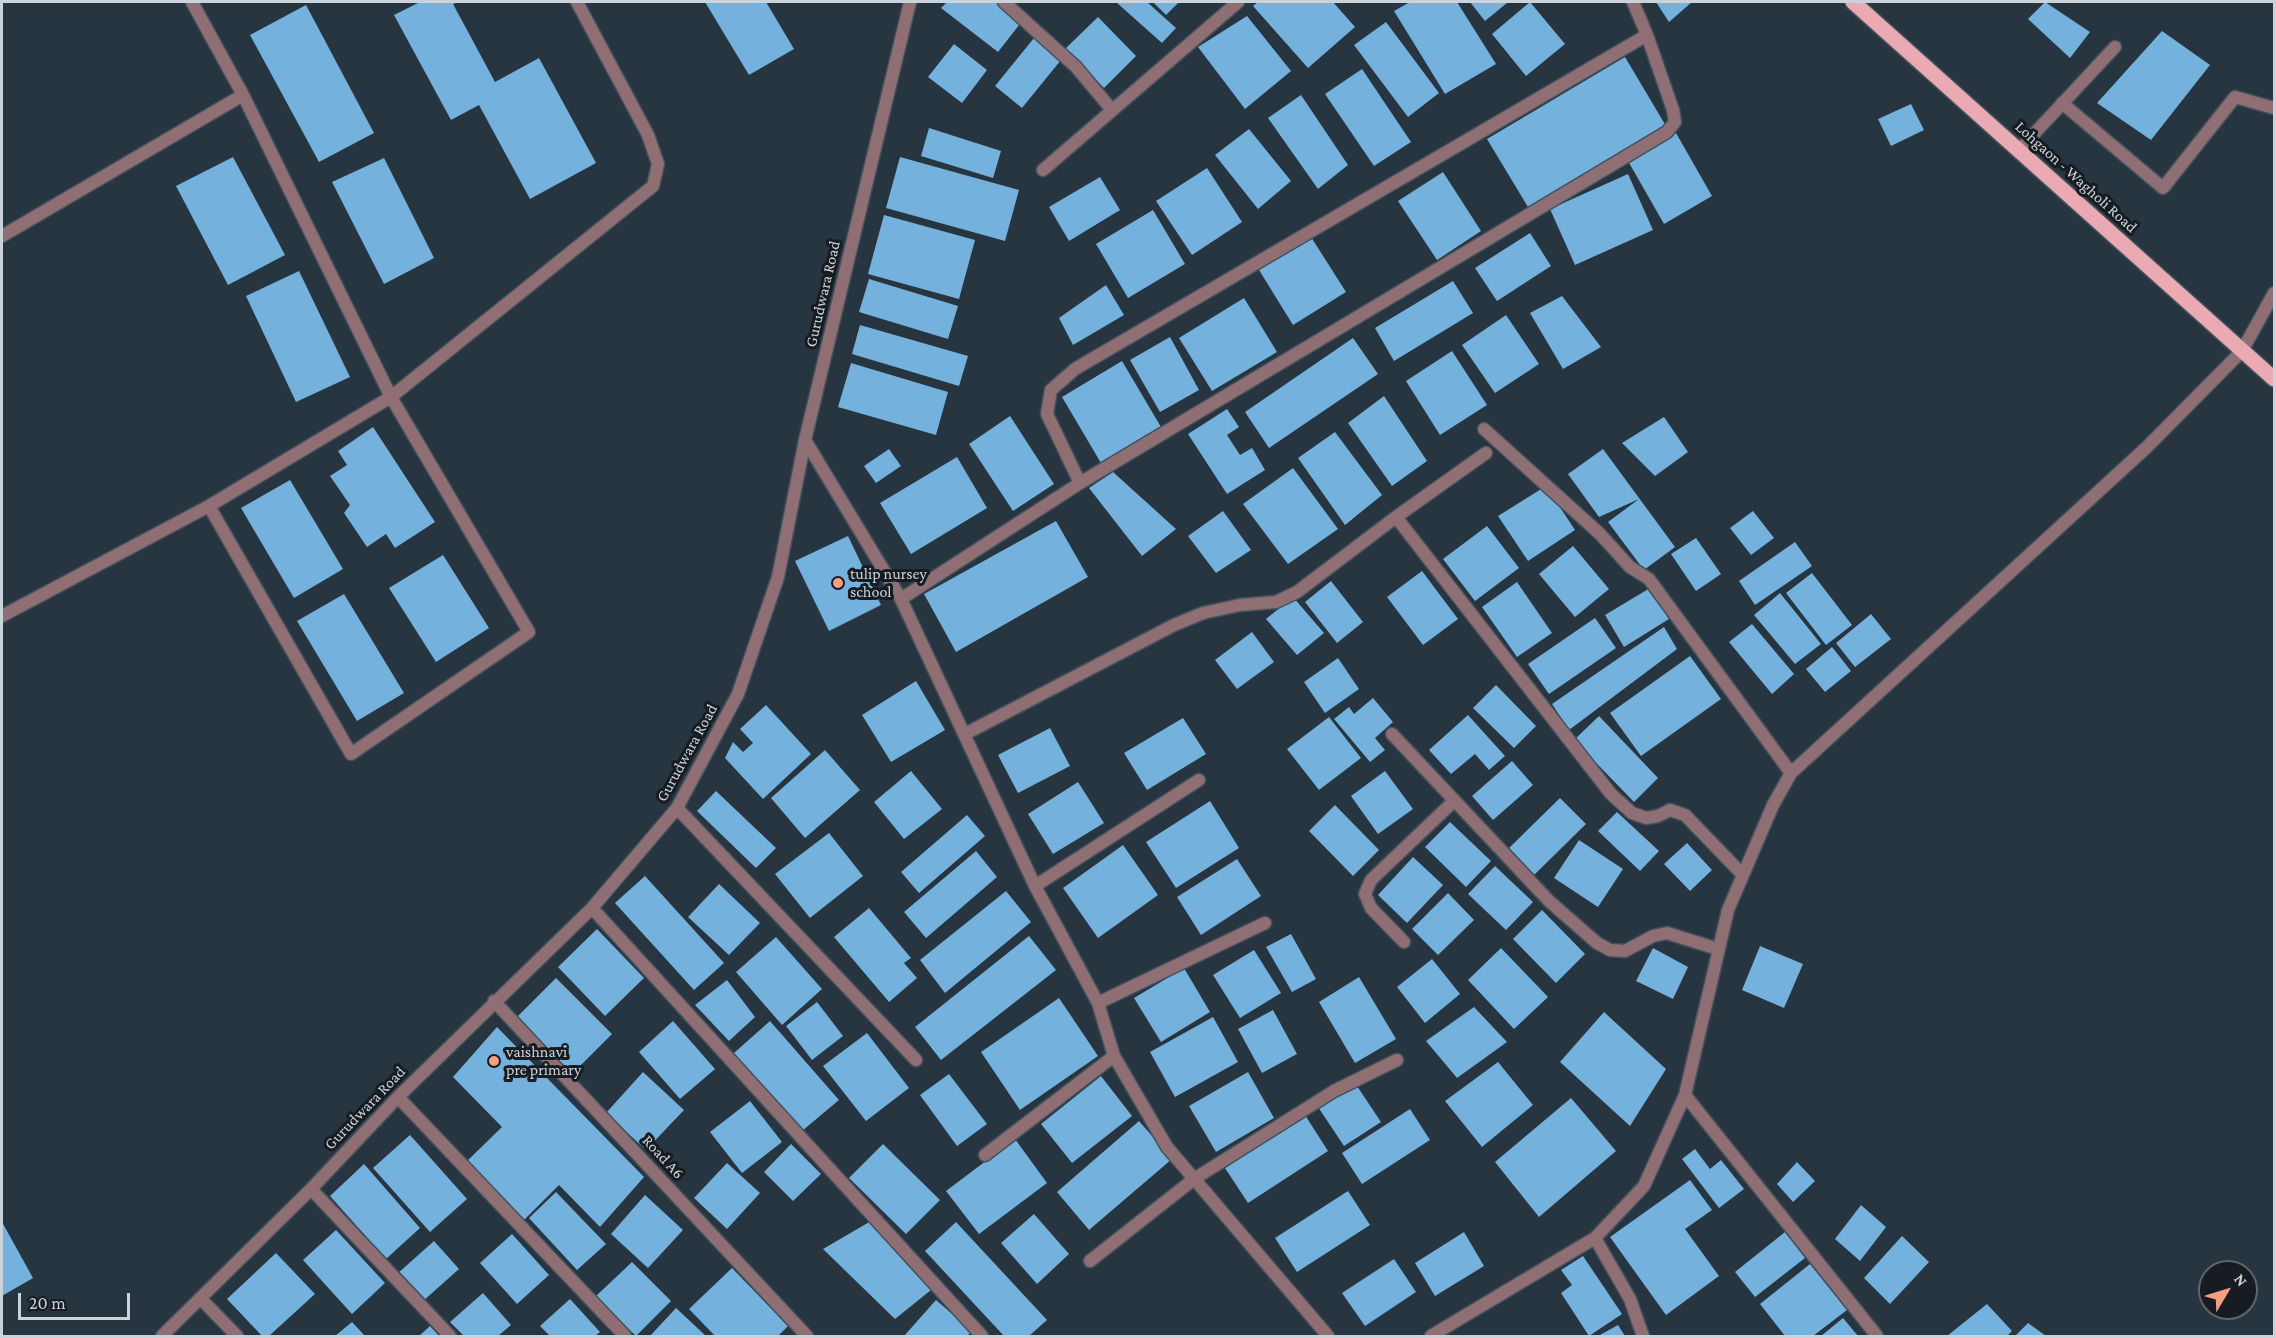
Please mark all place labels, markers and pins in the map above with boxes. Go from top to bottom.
place label: tulip nursey school [850,564,927,602]
marker: tulip nursey school [831,576,845,590]
place label: vaishnavi pre primary [506,1042,581,1080]
marker: vaishnavi pre primary [487,1054,501,1068]

